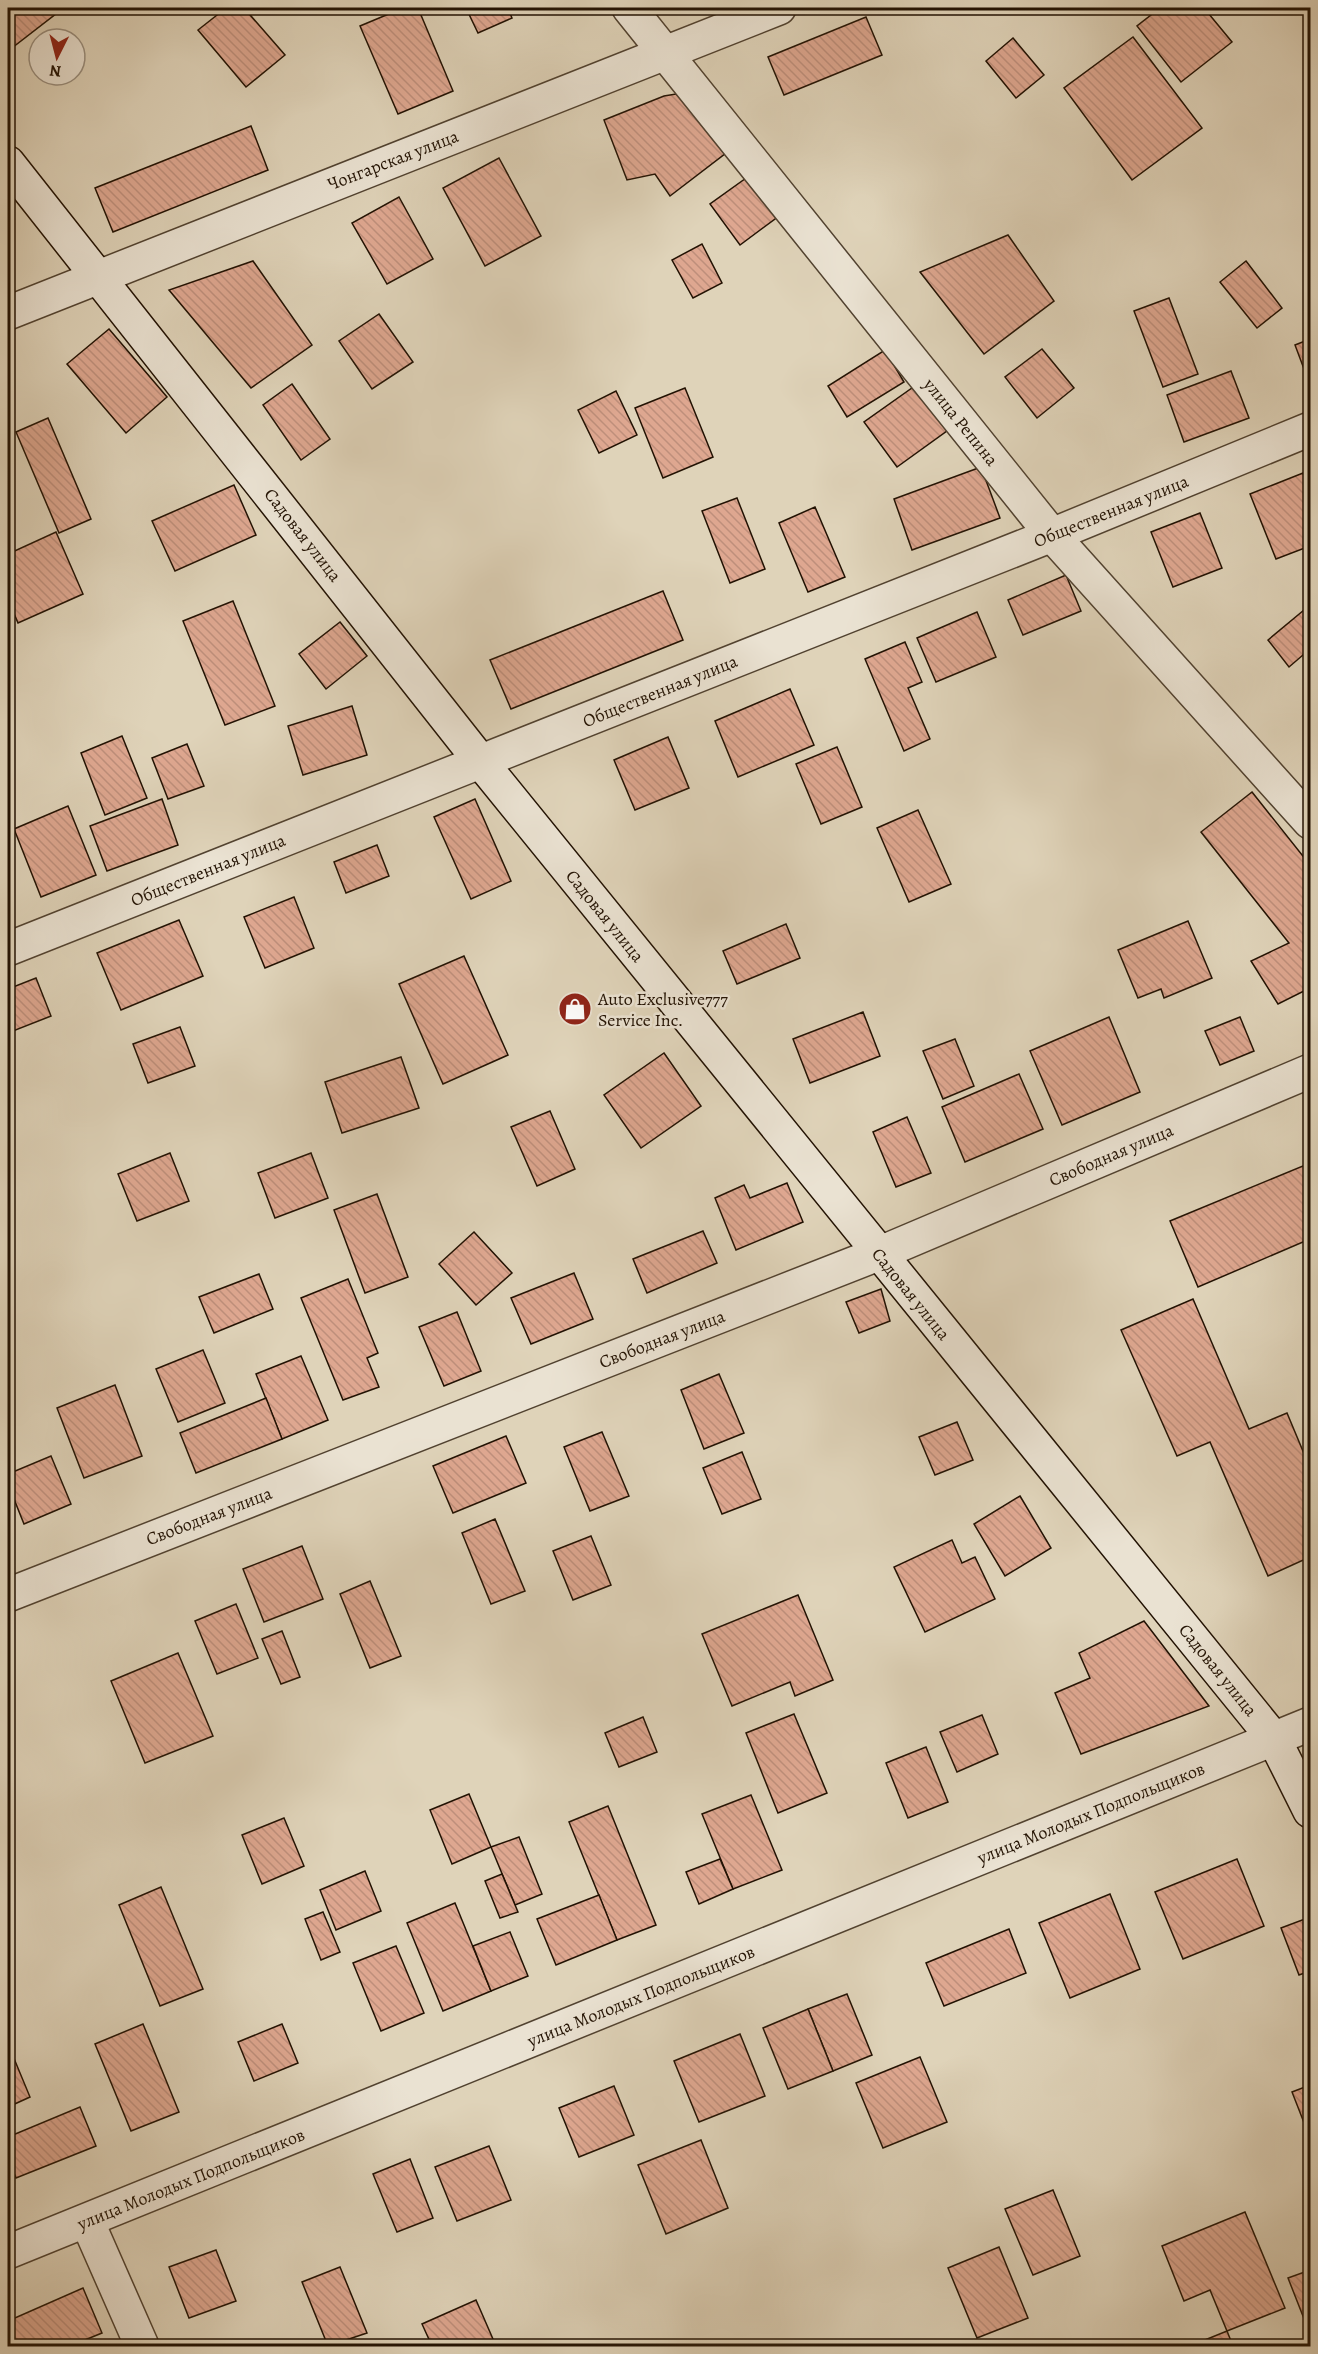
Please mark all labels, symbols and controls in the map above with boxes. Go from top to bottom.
north arrow [27,27,87,87]
text: N [48,59,62,82]
street label: Чонгарская улица [324,124,463,196]
street label: улица Репина [918,372,1004,471]
street label: Общественная улица [1030,469,1193,553]
street label: Садовая улица [259,483,348,587]
street label: Общественная улица [579,649,742,733]
street label: Общественная улица [127,828,290,912]
street label: Садовая улица [560,865,650,968]
place label: Auto Exclusive777 Service Inc. [597,987,728,1032]
shop icon: Auto Exclusive777 Service Inc. [557,991,593,1027]
street label: Свободная улица [1045,1118,1178,1192]
street label: Садовая улица [866,1243,956,1346]
street label: Свободная улица [596,1304,729,1374]
street label: Свободная улица [143,1481,276,1551]
street label: Садовая улица [1173,1619,1263,1722]
street label: улица Молодых Подпольщиков [973,1756,1208,1870]
street label: улица Молодых Подпольщиков [523,1939,758,2053]
street label: улица Молодых Подпольщиков [73,2122,308,2236]

